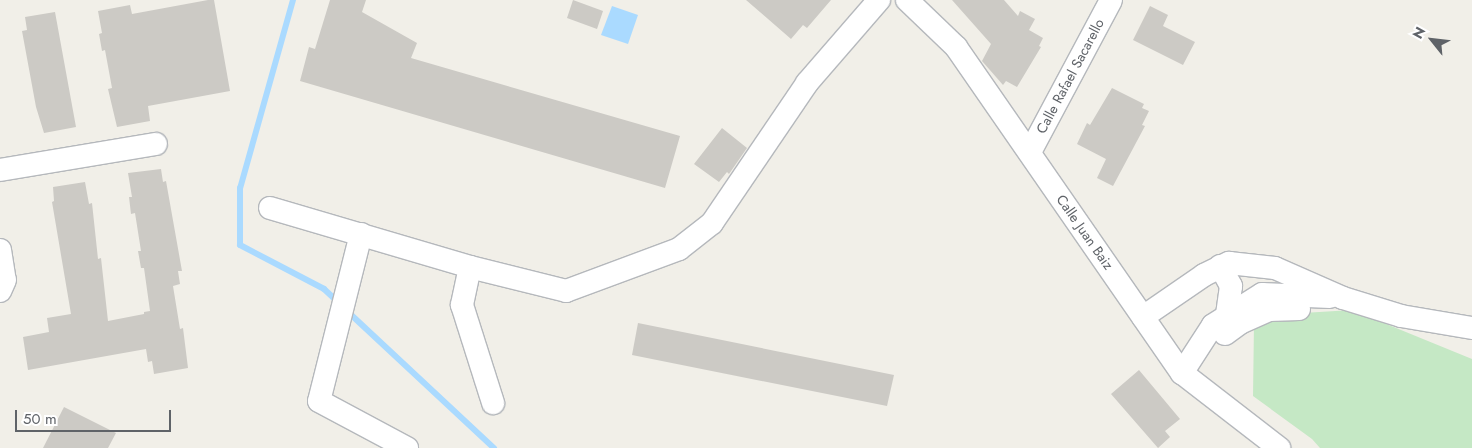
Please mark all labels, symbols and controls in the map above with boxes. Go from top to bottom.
north arrow [1407,15,1457,65]
street label: Calle Rafael Sacarello [1033,16,1107,136]
text: N [1407,23,1430,42]
street label: Calle Juan Baiz [1053,191,1117,273]
scale bar [18,400,174,432]
text: 50 m [23,408,57,430]

